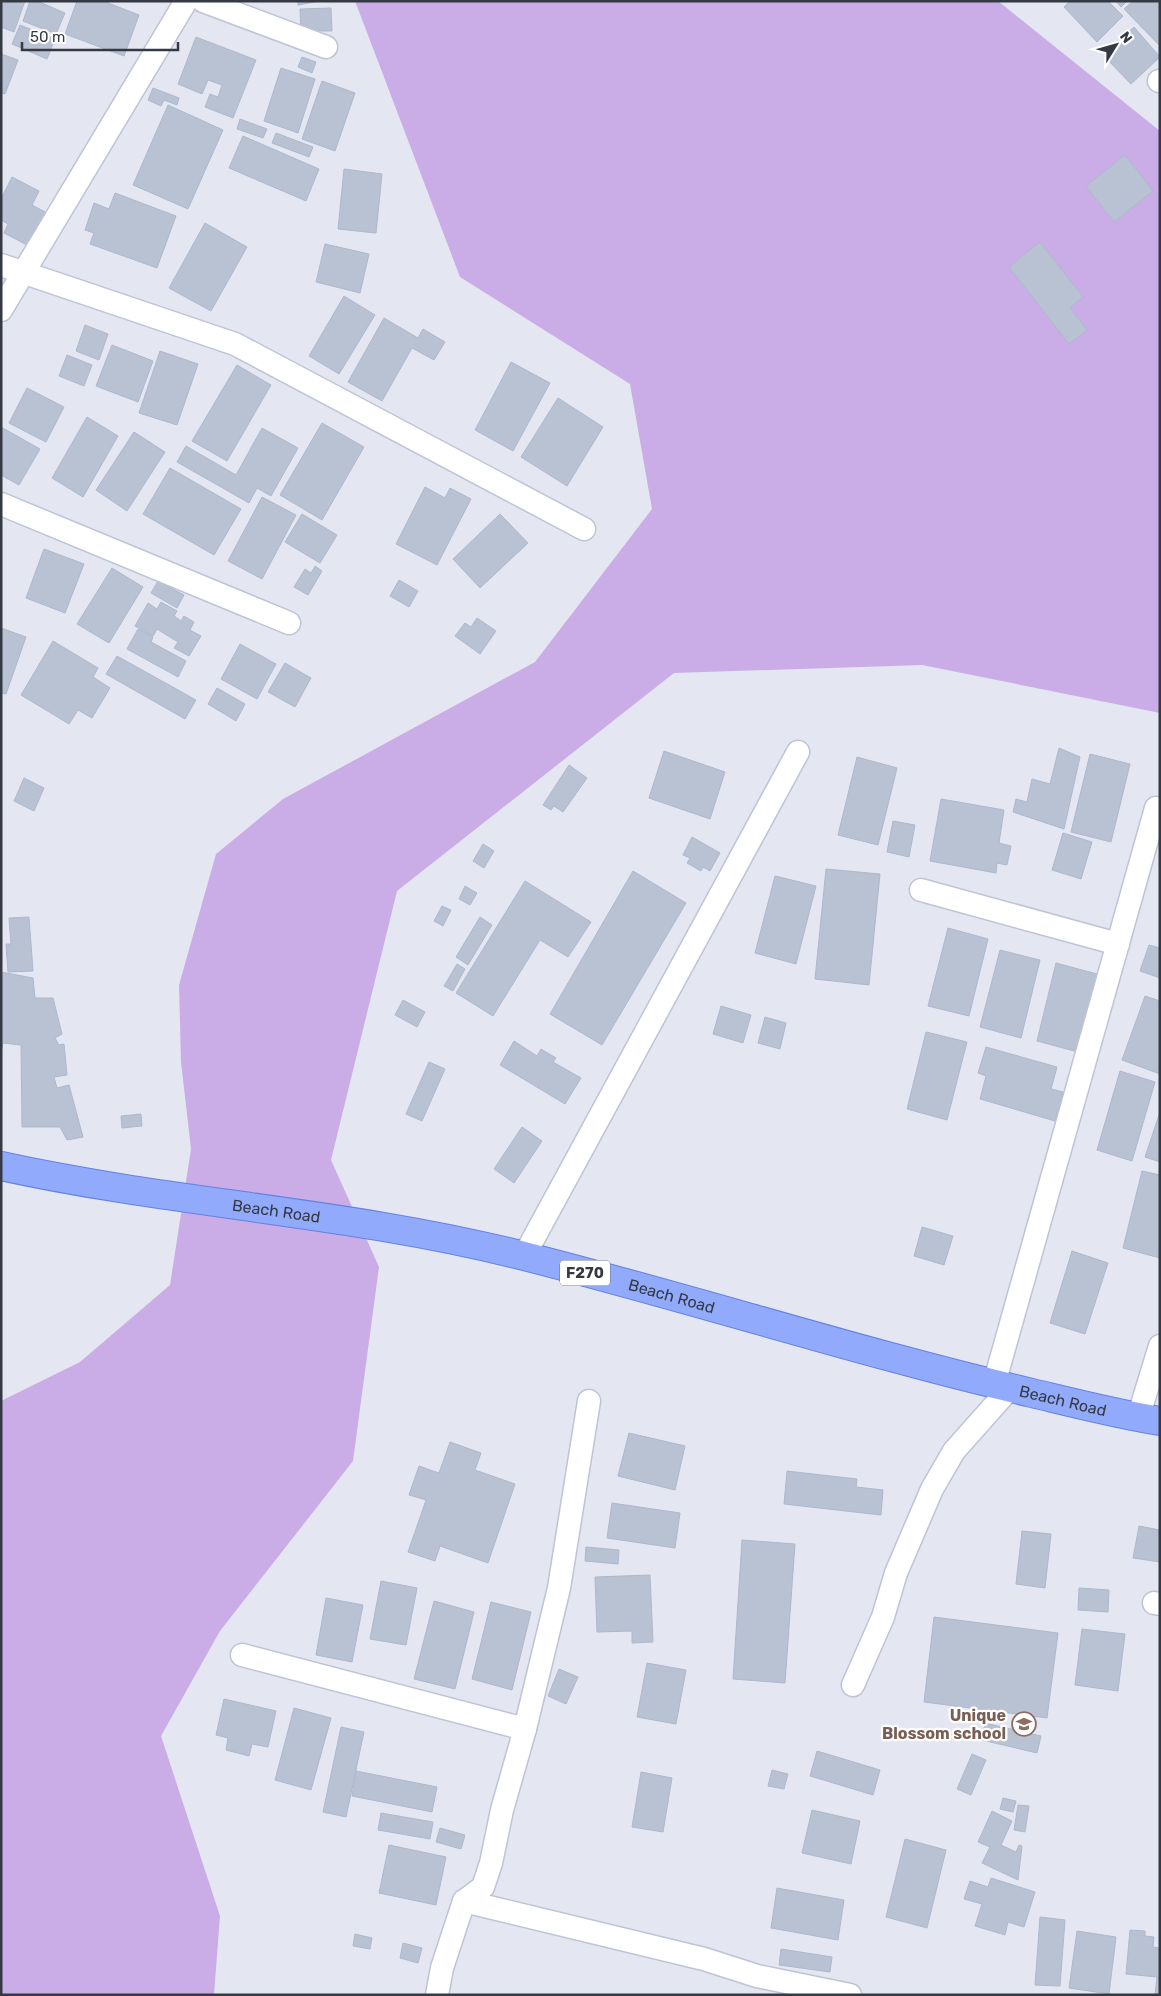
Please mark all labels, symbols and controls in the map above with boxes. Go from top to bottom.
scale bar [22,20,179,52]
north arrow [1091,20,1141,70]
text: 50 m [30,28,65,46]
text: N [1116,28,1136,47]
street label: Beach Road [231,1196,322,1227]
road number: F270 [560,1260,610,1286]
street label: Beach Road [626,1275,717,1317]
street label: Beach Road [1017,1381,1108,1420]
place label: Unique Blossom school [882,1706,1006,1743]
school or university icon: Unique Blossom school [1011,1711,1037,1737]

